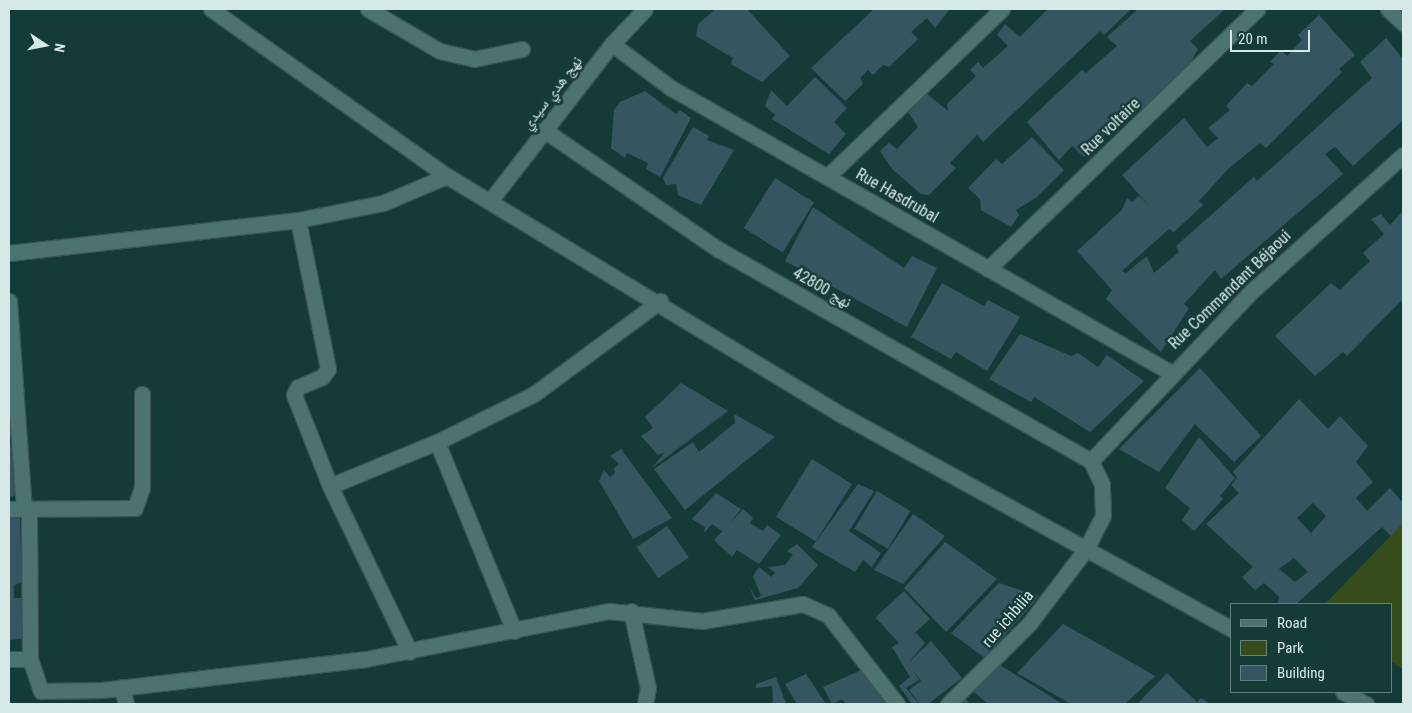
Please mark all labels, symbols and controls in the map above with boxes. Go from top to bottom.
north arrow [20,20,70,70]
scale bar [1232,20,1312,52]
text: 20 m [1238,30,1268,48]
text: N [51,42,68,54]
street label: نهج هدي سيدي [517,52,587,134]
street label: Rue voltaire [1078,94,1144,160]
street label: Rue Hasdrubal [852,165,942,227]
street label: Rue Commandant Béjaoui [1165,227,1295,353]
street label: نهج 42800 [789,264,855,312]
street label: rue ichbilia [978,587,1038,651]
legend [1230,603,1392,693]
text: Road [1277,614,1307,632]
text: Park [1277,639,1304,657]
text: Building [1277,664,1325,682]

